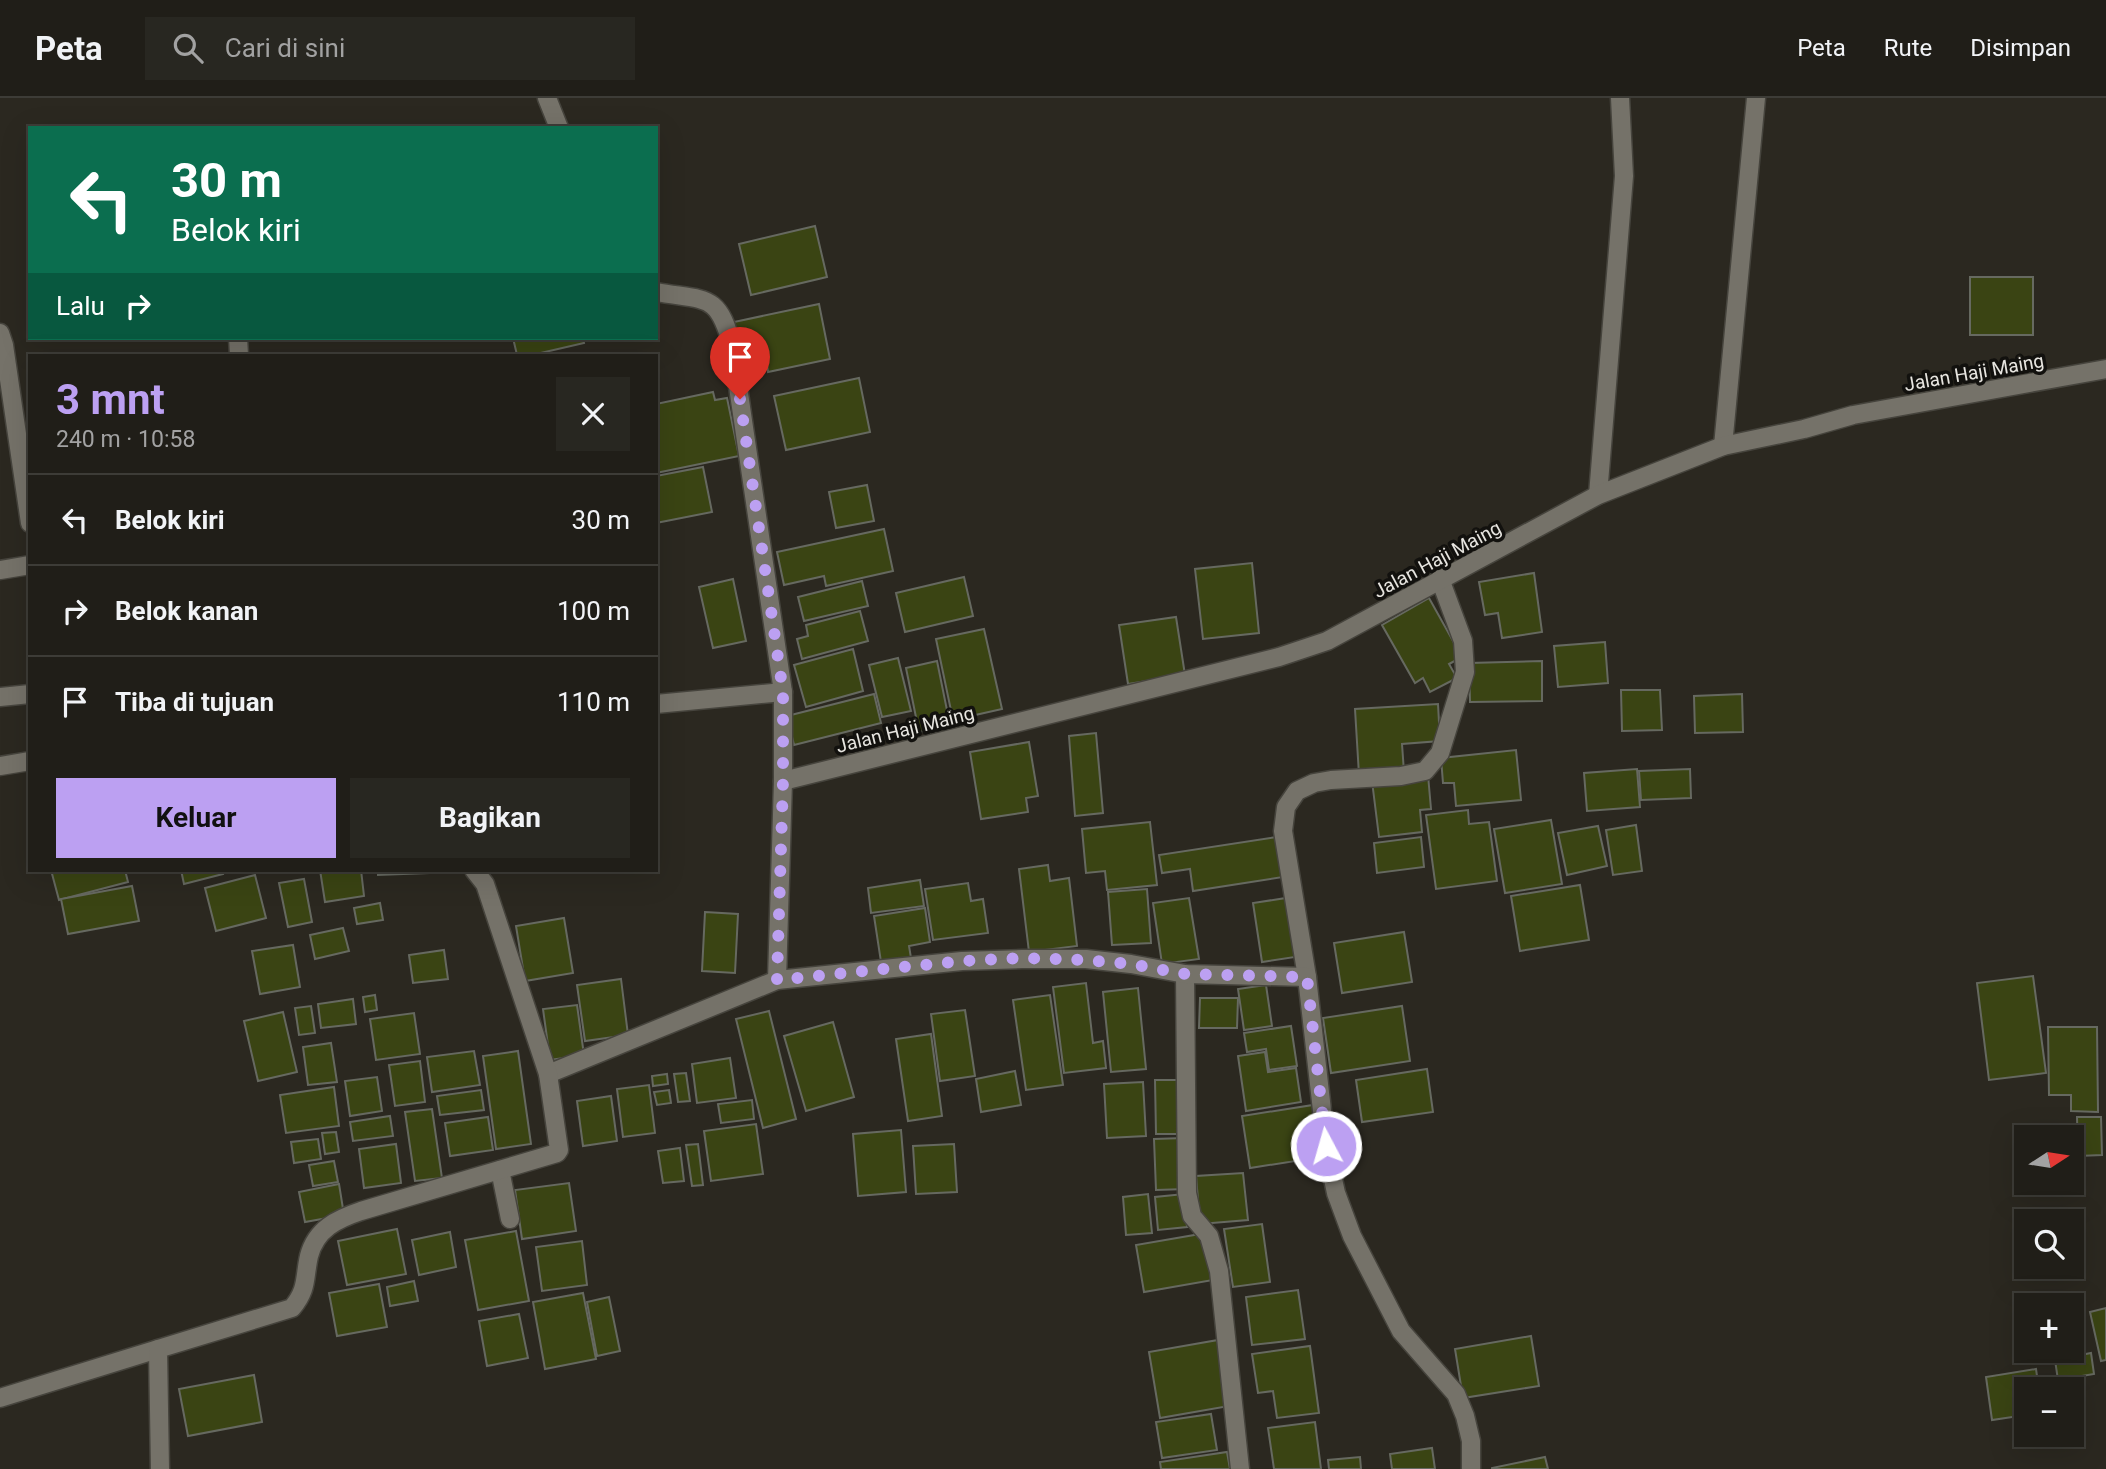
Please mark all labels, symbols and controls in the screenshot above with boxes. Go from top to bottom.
search box [145,17,635,80]
text: Peta [35,29,103,68]
icon: search [169,29,207,67]
text: Cari di sini [225,33,345,63]
text: Peta [1797,34,1846,62]
text: Rute [1884,34,1932,62]
text: Disimpan [1970,34,2071,62]
text: 30 m [171,152,282,209]
icon: left [56,154,147,245]
text: Belok kiri [171,211,301,249]
icon: right [119,287,157,325]
text: Lalu [56,291,105,321]
pin [710,327,770,399]
icon: arrive [721,338,759,376]
street label: Jalan Haji Maing [1902,349,2046,396]
text: 3 mnt [56,375,165,424]
button: close [556,377,630,451]
text: 240 m · 10:58 [56,426,195,453]
icon: left [56,501,94,539]
text: Belok kiri [115,505,225,535]
text: 30 m [572,505,630,535]
street label: Jalan Haji Maing [1369,516,1505,603]
icon: right [56,592,94,630]
text: Belok kanan [115,596,258,626]
text: 100 m [557,596,630,626]
icon: arrive [56,683,94,721]
text: Tiba di tujuan [115,687,274,717]
text: 110 m [557,687,630,717]
street label: Jalan Haji Maing [834,701,977,758]
button: Keluar [56,778,336,858]
button: Bagikan [350,778,630,858]
position arrow [1289,1109,1363,1183]
north arrow [2014,1125,2084,1195]
map controls [2014,1125,2084,1447]
button: search [2014,1209,2084,1279]
button: + [2014,1293,2084,1363]
button: − [2014,1377,2084,1447]

